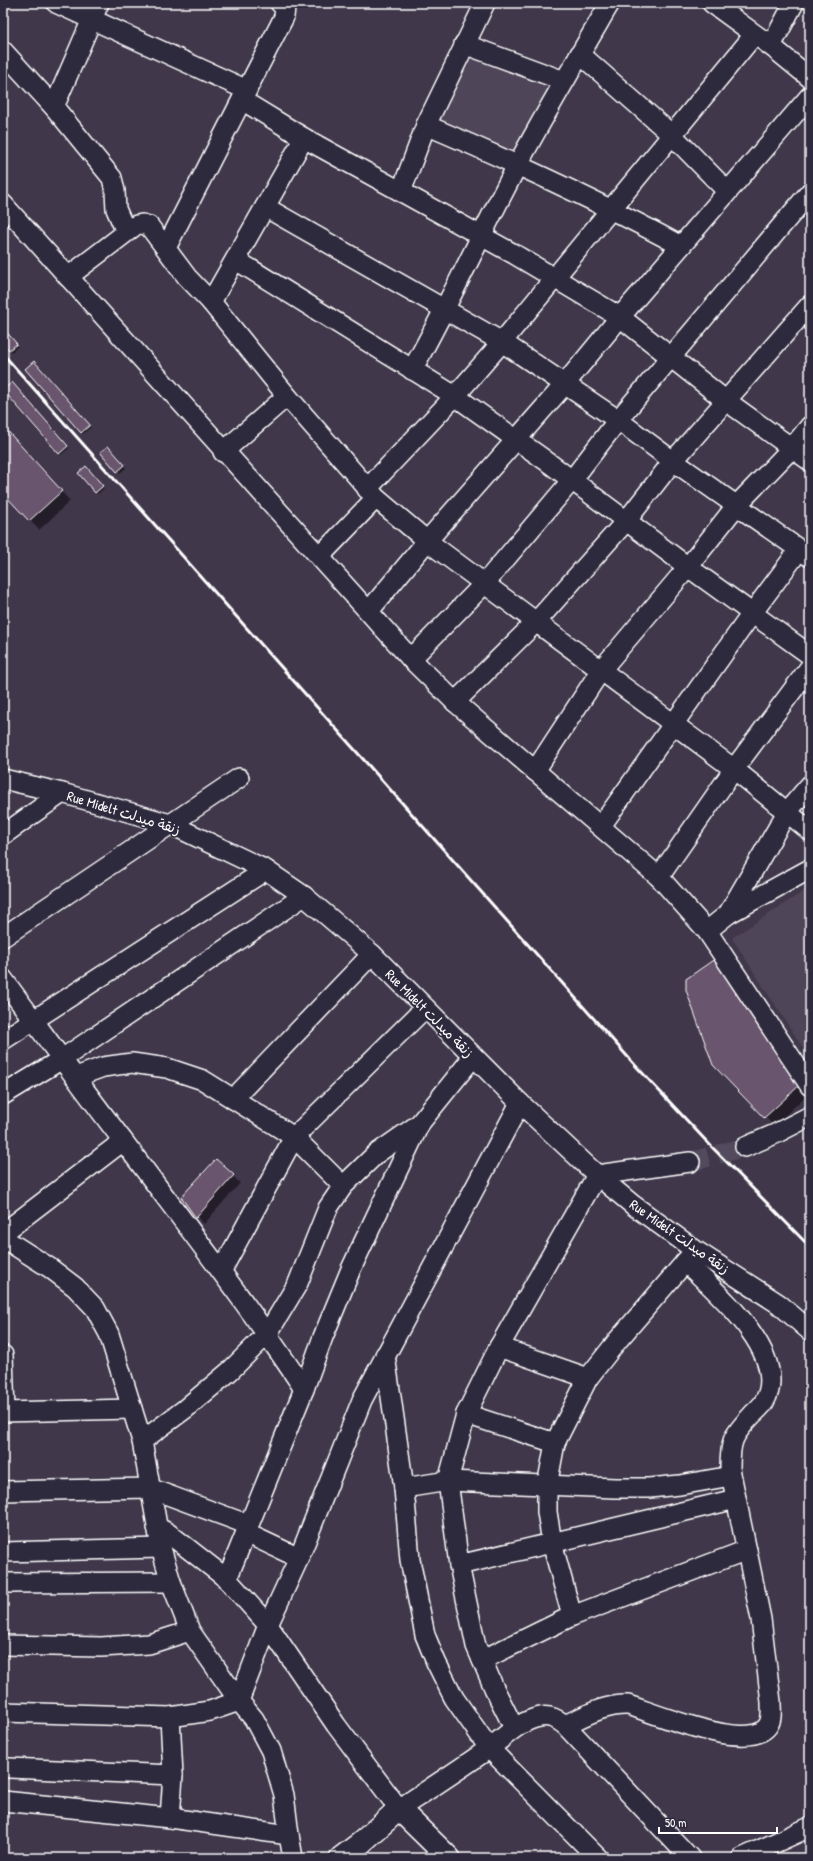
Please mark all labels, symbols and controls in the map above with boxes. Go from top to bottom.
street label: Rue Midelt زنقة ميدلت [65,786,183,838]
street label: Rue Midelt زنقة ميدلت [382,965,478,1061]
street label: Rue Midelt زنقة ميدلت [626,1194,734,1278]
scale bar [659,1809,777,1835]
text: 50 m [665,1814,686,1831]

